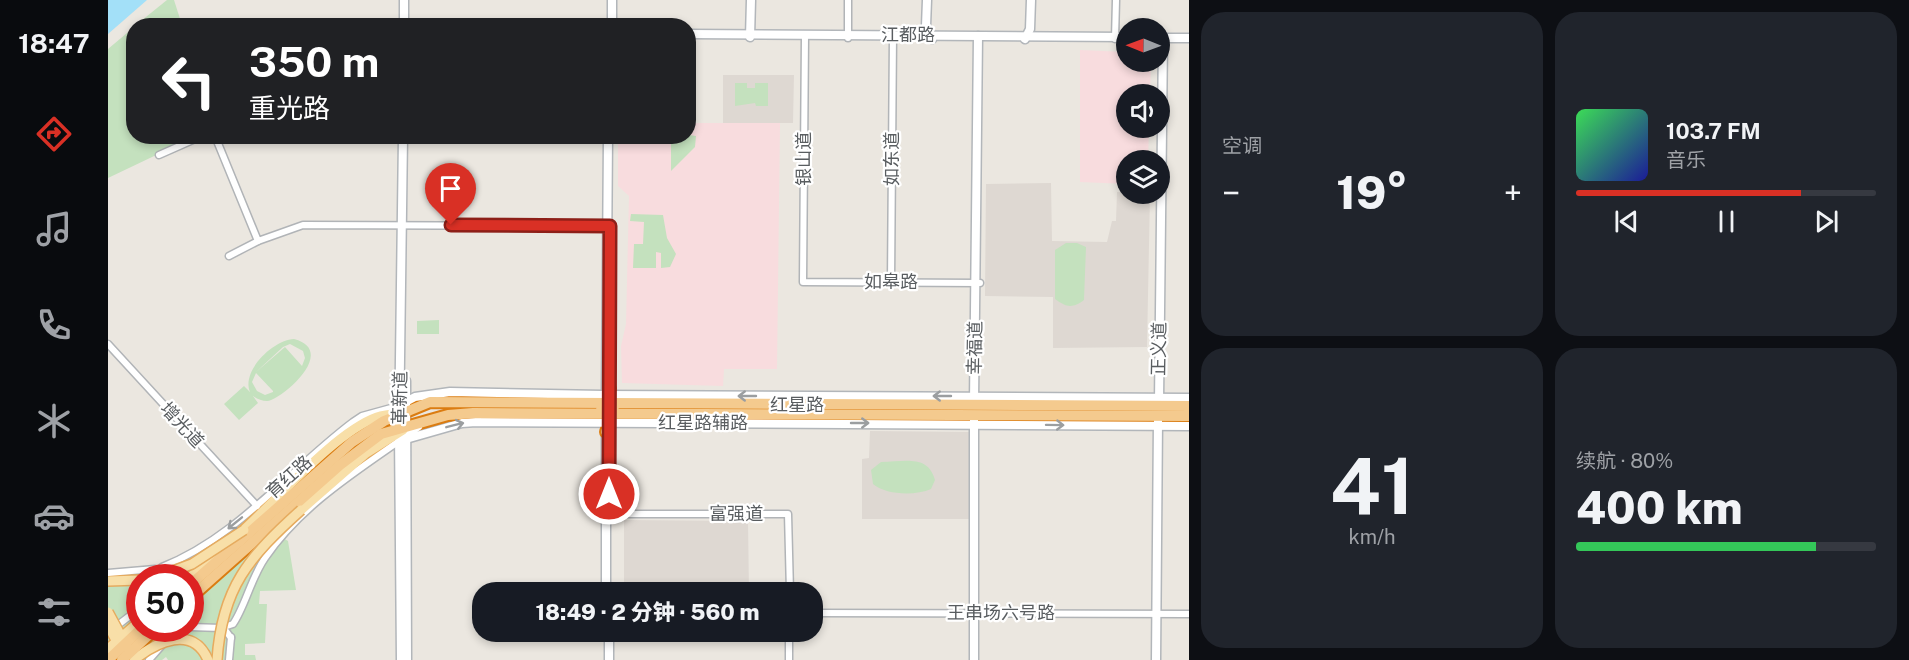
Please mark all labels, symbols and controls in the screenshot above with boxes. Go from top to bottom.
north arrow [1116,18,1170,72]
map controls [1116,18,1170,204]
street label: 江都路 [881,24,935,45]
text: 18:47 [18,27,90,59]
text: 350 m [249,37,379,86]
icon: left [150,42,228,120]
button: sound [1116,84,1170,138]
text: 重光路 [249,92,330,124]
icon: directions [33,113,75,155]
text: 103.7 FM [1666,118,1761,144]
street label: 银山道 [793,132,814,186]
street label: 如东道 [881,132,902,186]
text: 空调 [1222,134,1262,158]
text: 音乐 [1666,148,1706,172]
button: layers [1116,150,1170,204]
pin [425,163,476,225]
text: 19° [1336,166,1408,219]
icon: arrive [434,172,467,205]
text: − [1222,174,1240,212]
text: + [1504,174,1522,212]
icon: previous [1610,205,1643,238]
icon: pause [1710,205,1743,238]
icon: next [1810,205,1843,238]
icon: music [33,208,75,250]
street label: 如皋路 [864,271,918,292]
icon: phone [33,304,75,346]
street label: 幸福道 [964,321,985,375]
street label: 正义道 [1148,322,1169,376]
street label: 革新道 [389,371,410,425]
one-way arrow [737,390,757,402]
one-way arrow [932,390,952,402]
street label: 红星路 [770,394,824,415]
street label: 增光道 [156,398,208,452]
icon: climate [33,400,75,442]
street label: 红星路辅路 [658,412,748,433]
one-way arrow [850,417,870,429]
one-way arrow [446,418,465,430]
one-way arrow [1045,419,1065,431]
text: 41 [1330,440,1414,532]
text: 续航 · 80% [1576,449,1673,473]
street label: 育红路 [262,451,316,502]
position arrow [577,462,641,526]
text: 400 km [1576,481,1743,534]
icon: car [33,495,75,537]
street label: 富强道 [709,503,763,524]
one-way arrow [227,517,243,530]
text: km/h [1348,525,1396,549]
speed limit sign: 50 [126,564,204,642]
icon: filters [33,591,75,633]
text: 18:49 · 2 分钟 · 560 m [535,599,760,625]
street label: 王串场六号路 [947,602,1055,623]

